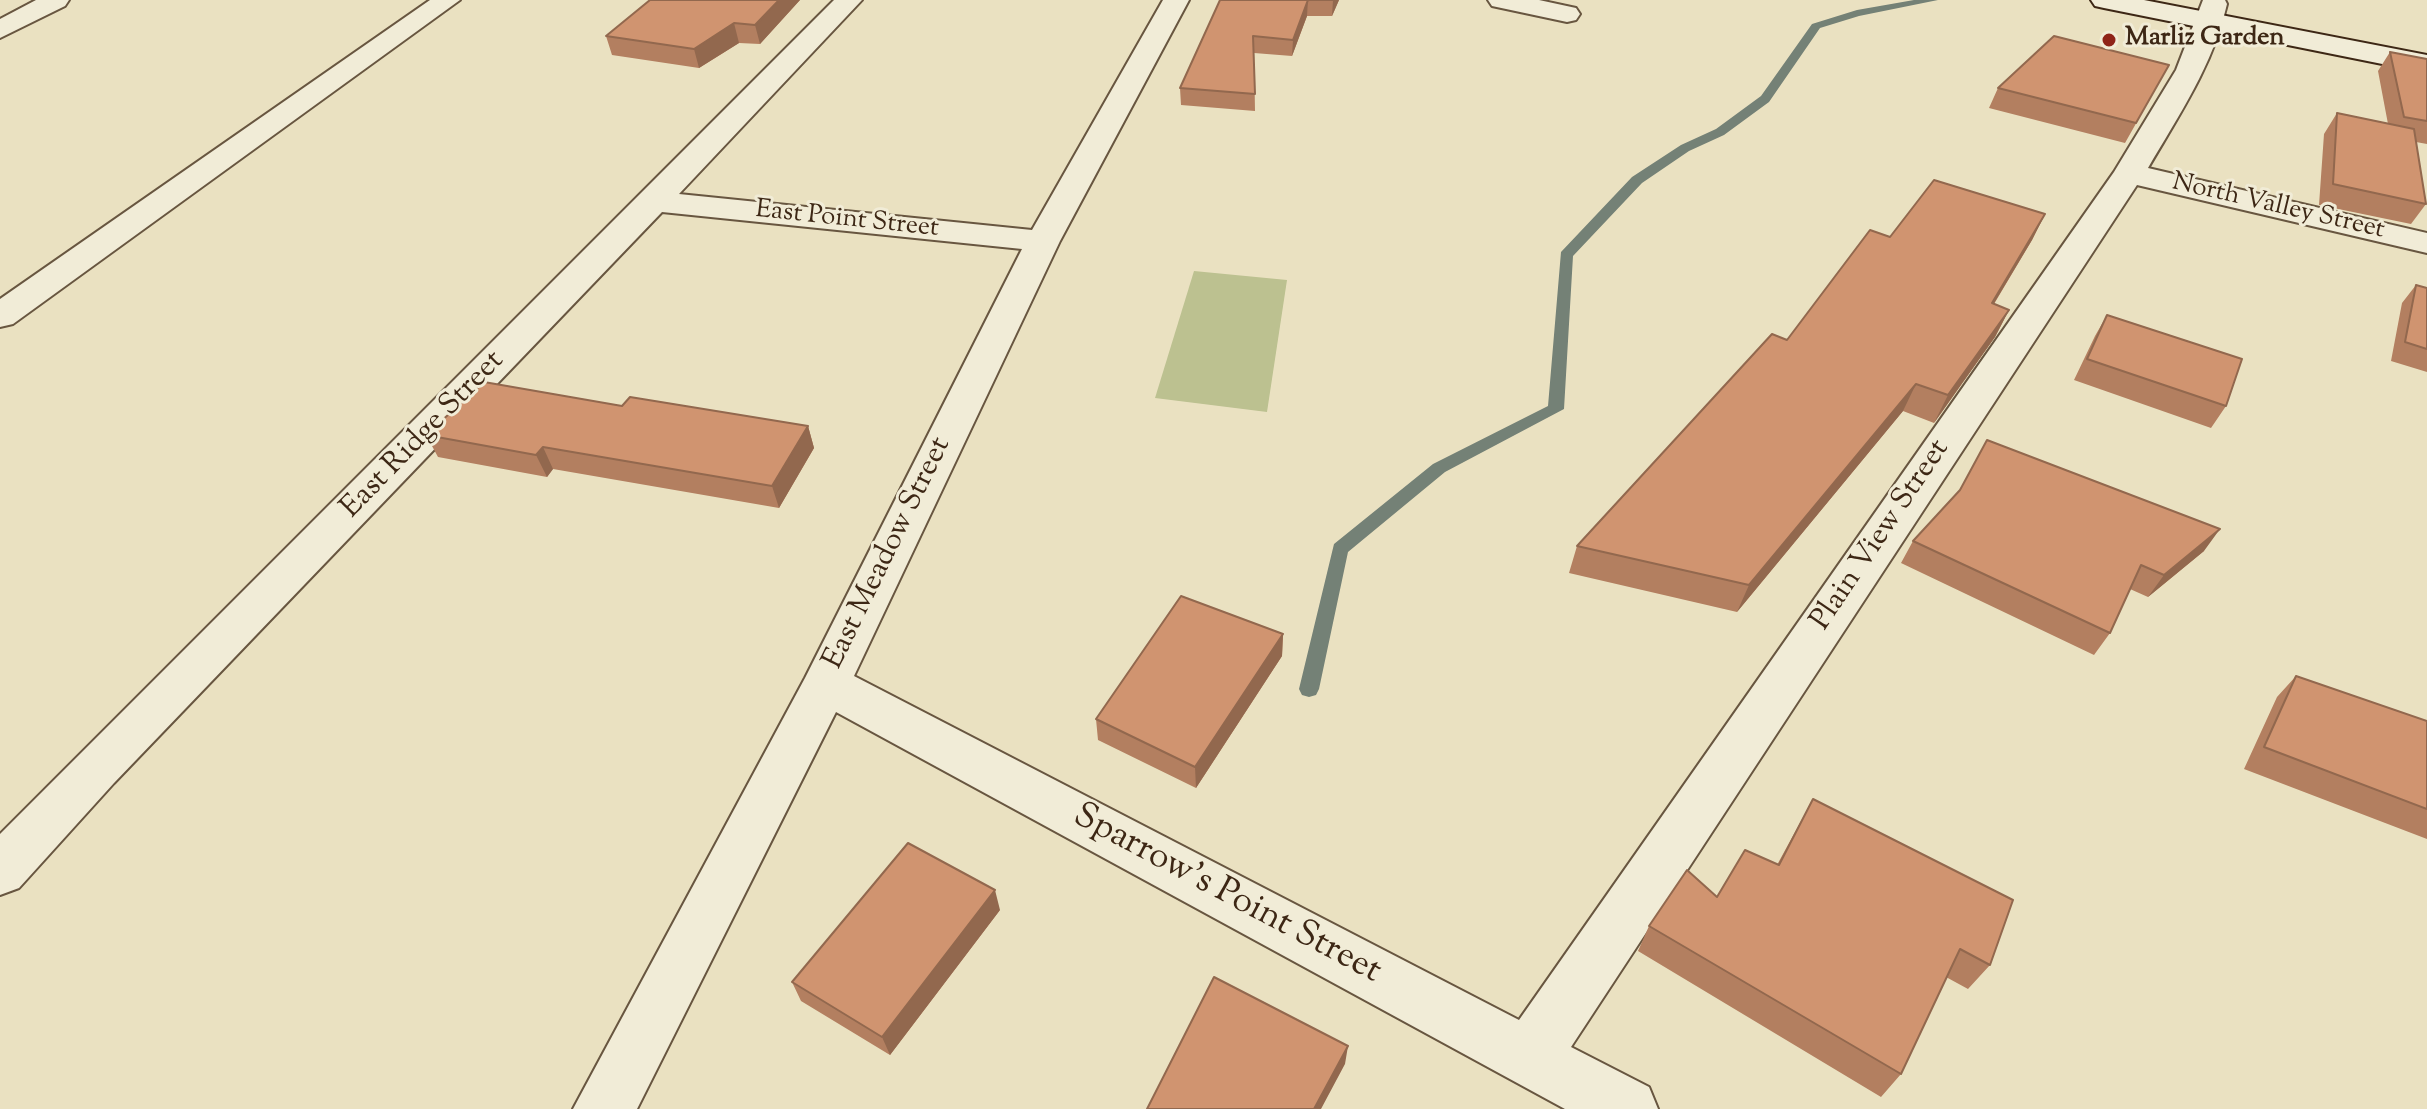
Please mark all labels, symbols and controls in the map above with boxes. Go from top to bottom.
place label: Marliz Garden [2125,24,2285,56]
marker: Marliz Garden [2100,31,2118,49]
street label: North Valley Street [2169,168,2387,248]
street label: East Point Street [754,196,940,246]
street label: East Ridge Street [335,345,513,527]
street label: East Meadow Street [817,432,961,676]
street label: Plain View Street [1805,434,1959,638]
street label: Sparrow's Point Street [1064,796,1388,996]

